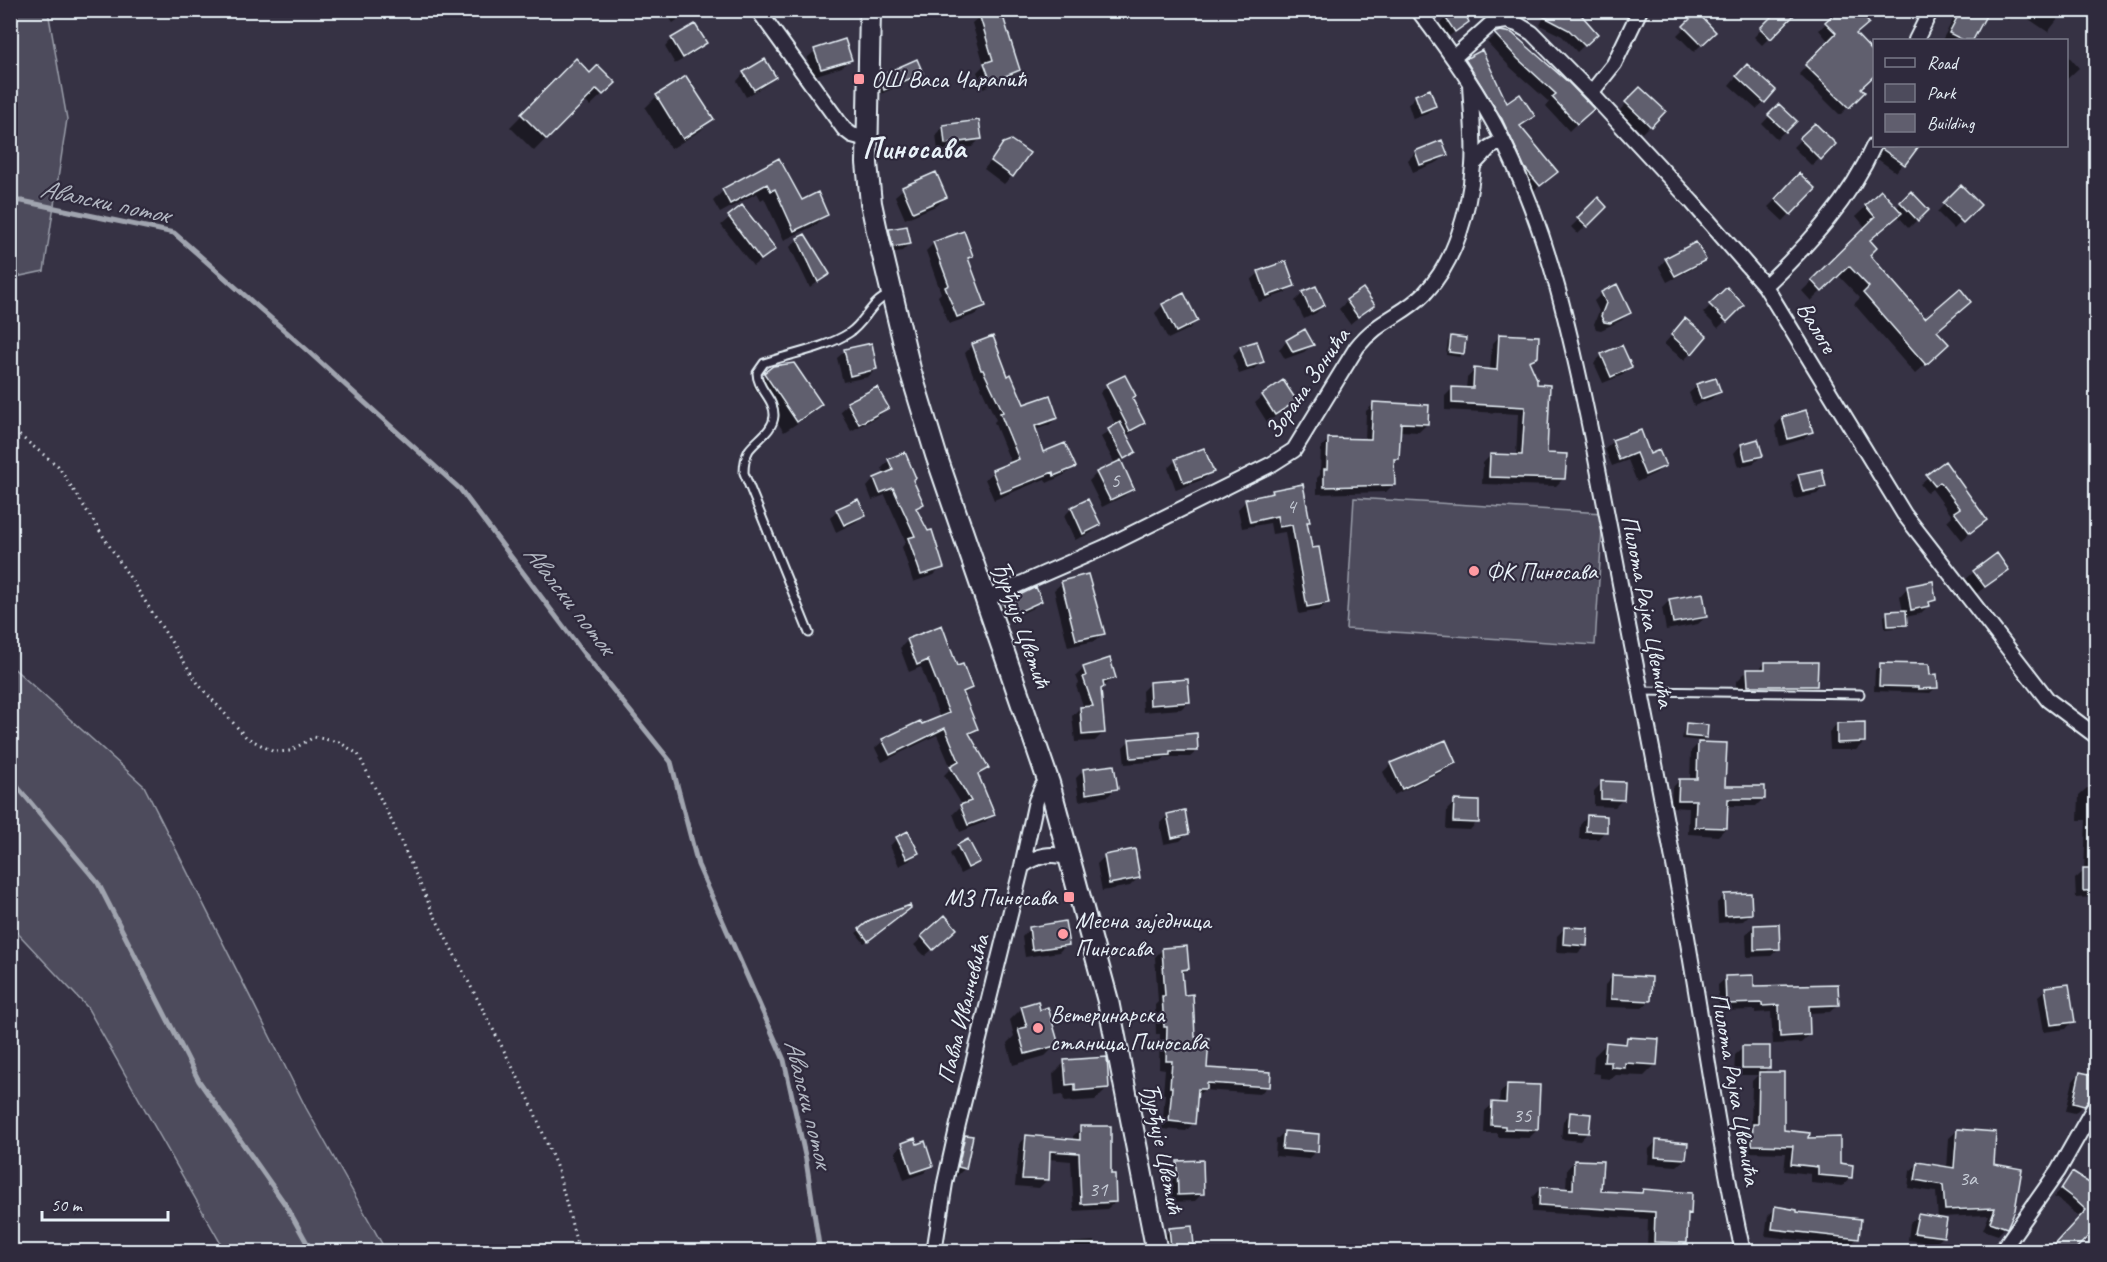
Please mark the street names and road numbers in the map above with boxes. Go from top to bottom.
street label: Валоге [1790,296,1845,360]
street label: Зорана Зонића [1258,321,1357,444]
street label: Пилота Рајка Цветића [1615,512,1682,711]
street label: Ђурђије Цветић [986,556,1058,693]
street label: Павла Иванчевића [930,930,996,1087]
street label: Пилота Рајка Цветића [1704,990,1768,1189]
street label: Ђурђије Цветић [1136,1080,1191,1218]

